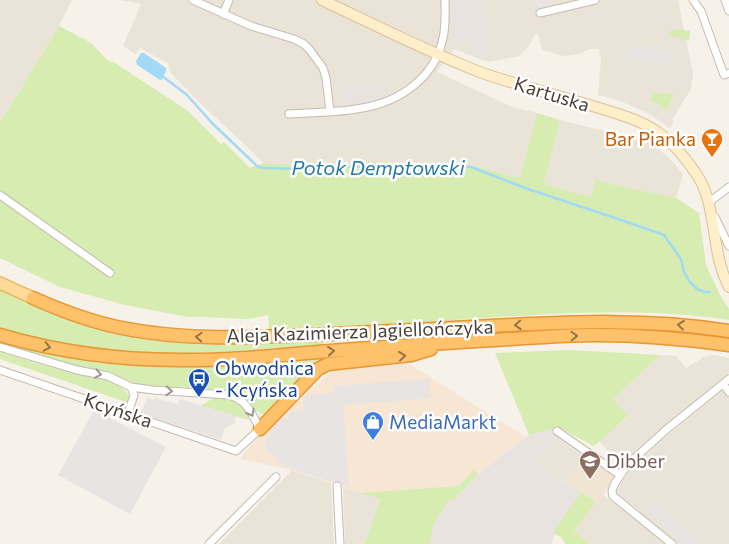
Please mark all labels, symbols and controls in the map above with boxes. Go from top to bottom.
street label: Kartuska [512,71,593,116]
place label: Bar Pianka [605,127,696,150]
bar icon: Bar Pianka [700,127,724,158]
water label: Potok Demptowski [291,155,465,179]
street label: Aleja Kazimierza Jagiellończyka [226,314,494,347]
one-way arrow [514,319,522,330]
one-way arrow [676,319,684,330]
one-way arrow [570,330,578,341]
one-way arrow [194,332,202,342]
one-way arrow [43,341,52,351]
one-way arrow [327,346,335,357]
one-way arrow [398,351,406,362]
place label: Obwodnica - Kcyńska [215,356,314,401]
bus stop icon: Obwodnica - Kcyńska [187,367,211,398]
one-way arrow [94,369,102,379]
one-way arrow [165,386,173,396]
street label: Kcyńska [81,387,156,432]
one-way arrow [245,407,255,416]
shop icon: MediaMarkt [361,410,385,441]
place label: MediaMarkt [389,410,497,433]
school or university icon: Dibber [578,449,602,480]
place label: Dibber [606,449,665,472]

